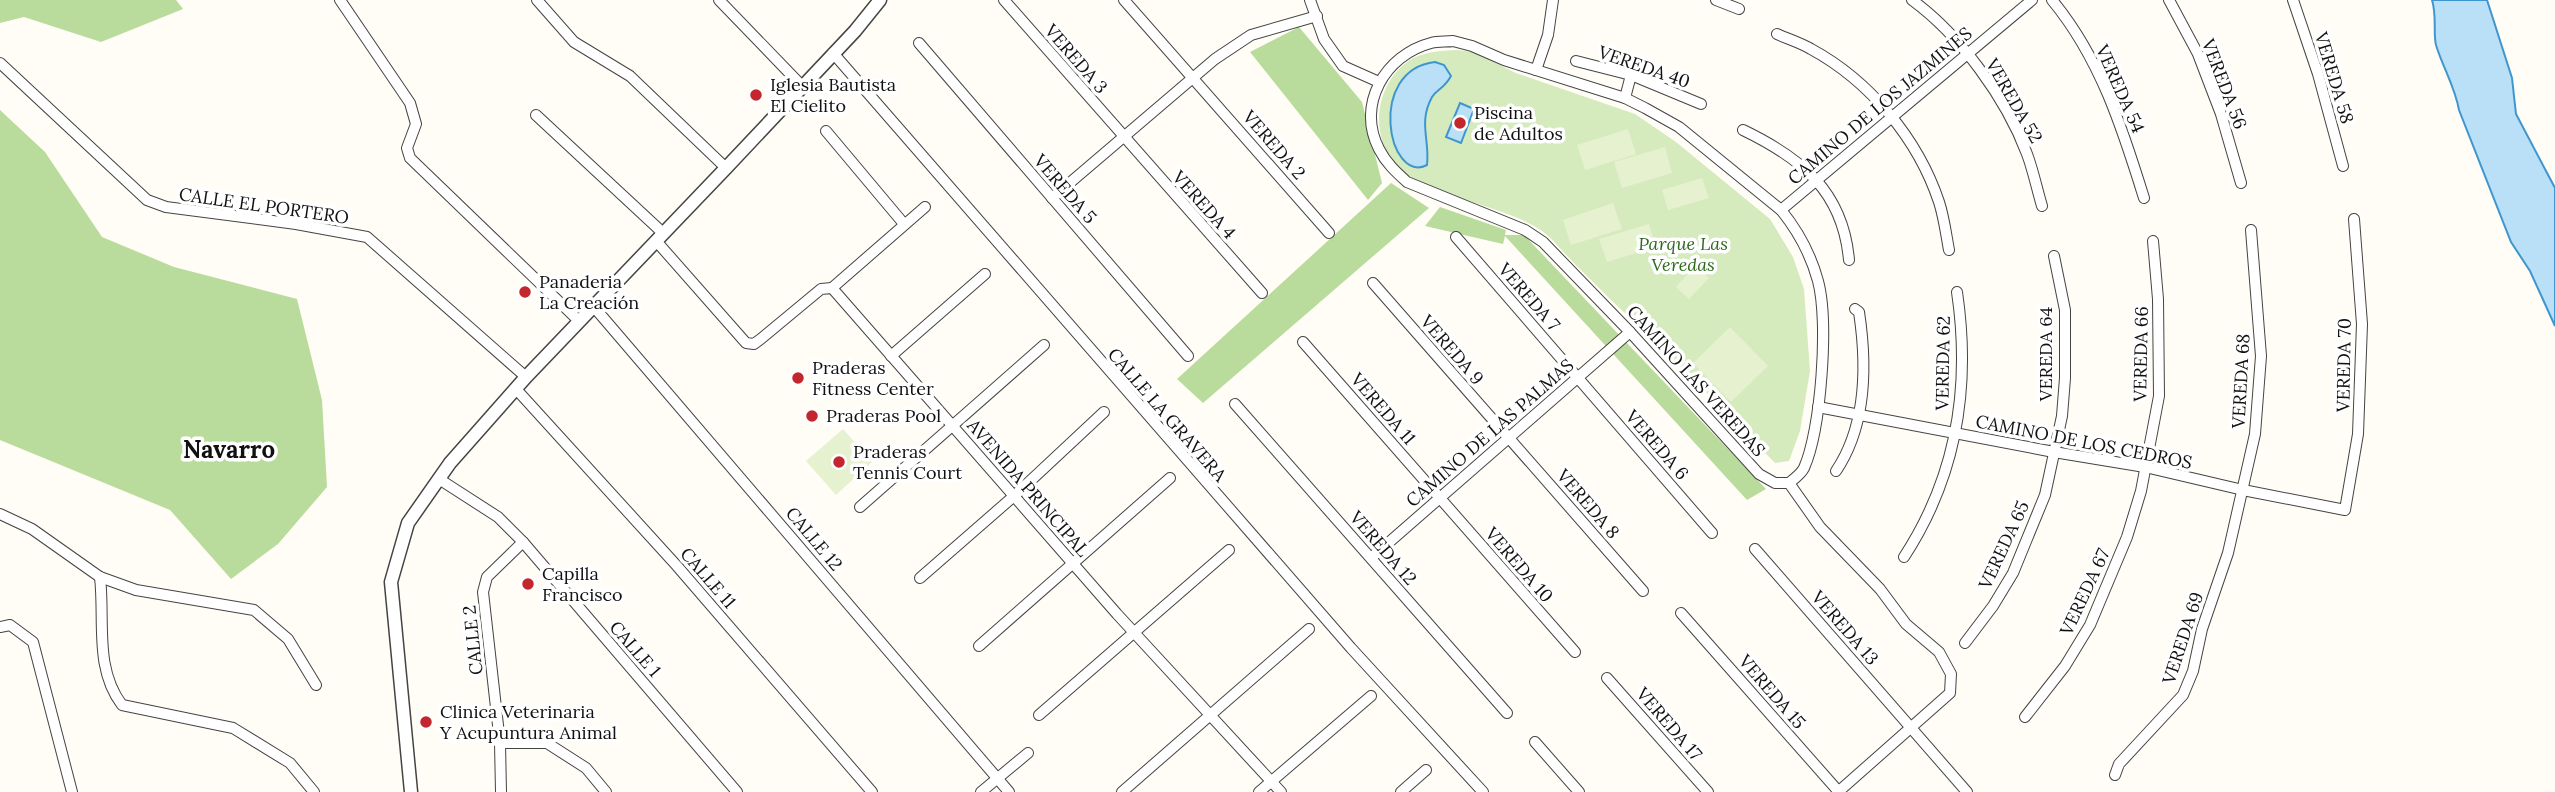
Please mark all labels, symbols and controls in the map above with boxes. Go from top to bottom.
street label: VEREDA 3 [1039,18,1113,98]
street label: CAMINO DE LOS JAZMINES [1783,22,1977,190]
street label: VEREDA 58 [2309,28,2359,126]
street label: VEREDA 56 [2196,35,2252,132]
street label: VEREDA 40 [1594,40,1693,93]
street label: VEREDA 54 [2090,40,2150,137]
street label: VEREDA 52 [1980,53,2048,147]
place label: Iglesia Bautista El Cielito [770,73,896,117]
marker: Iglesia Bautista El Cielito [748,87,764,103]
place label: Piscina de Adultos [1474,101,1563,145]
street label: VEREDA 2 [1237,105,1311,184]
marker: Piscina de Adultos [1452,115,1468,131]
street label: VEREDA 5 [1028,149,1102,228]
street label: VEREDA 4 [1167,165,1241,244]
street label: CALLE EL PORTERO [178,182,351,229]
park label: Parque Las Veredas [1638,232,1728,276]
street label: VEREDA 7 [1493,257,1565,335]
place label: Panaderia La Creación [539,270,639,314]
marker: Panaderia La Creación [517,284,533,300]
street label: CAMINO LAS VEREDAS [1622,300,1770,461]
street label: VEREDA 64 [2034,306,2057,402]
street label: VEREDA 66 [2128,306,2153,403]
street label: VEREDA 9 [1415,309,1489,389]
street label: VEREDA 62 [1930,315,1955,412]
street label: VEREDA 70 [2331,318,2356,413]
street label: VEREDA 68 [2226,333,2254,430]
street label: CALLE LA GRAVERA [1103,343,1232,487]
street label: CAMINO DE LAS PALMAS [1401,353,1578,512]
place label: Praderas Fitness Center [812,356,934,400]
street label: VEREDA 11 [1345,367,1421,449]
marker: Praderas Fitness Center [790,370,806,386]
place label: Praderas Pool [826,404,941,427]
street label: VEREDA 6 [1620,404,1694,484]
marker: Praderas Pool [804,408,820,424]
street label: CAMINO DE LOS CEDROS [1974,409,2194,474]
street label: AVENIDA PRINCIPAL [962,413,1095,562]
district label: Navarro [183,434,275,465]
place label: Praderas Tennis Court [853,440,962,484]
marker: Praderas Tennis Court [831,454,847,470]
street label: VEREDA 8 [1551,463,1625,543]
street label: VEREDA 65 [1973,497,2034,594]
street label: CALLE 12 [781,502,848,575]
street label: VEREDA 12 [1344,505,1422,589]
street label: VEREDA 10 [1480,522,1558,607]
street label: CALLE 11 [676,542,741,613]
street label: VEREDA 67 [2054,545,2115,640]
place label: Capilla Francisco [542,562,623,606]
marker: Capilla Francisco [520,576,536,592]
street label: VEREDA 13 [1806,585,1884,670]
street label: VEREDA 69 [2157,589,2208,688]
street label: CALLE 2 [457,604,488,676]
street label: CALLE 1 [605,616,666,681]
street label: VEREDA 15 [1733,649,1811,734]
street label: VEREDA 17 [1631,682,1707,765]
place label: Clinica Veterinaria Y Acupuntura Animal [439,700,617,744]
marker: Clinica Veterinaria Y Acupuntura Animal [418,714,434,730]

